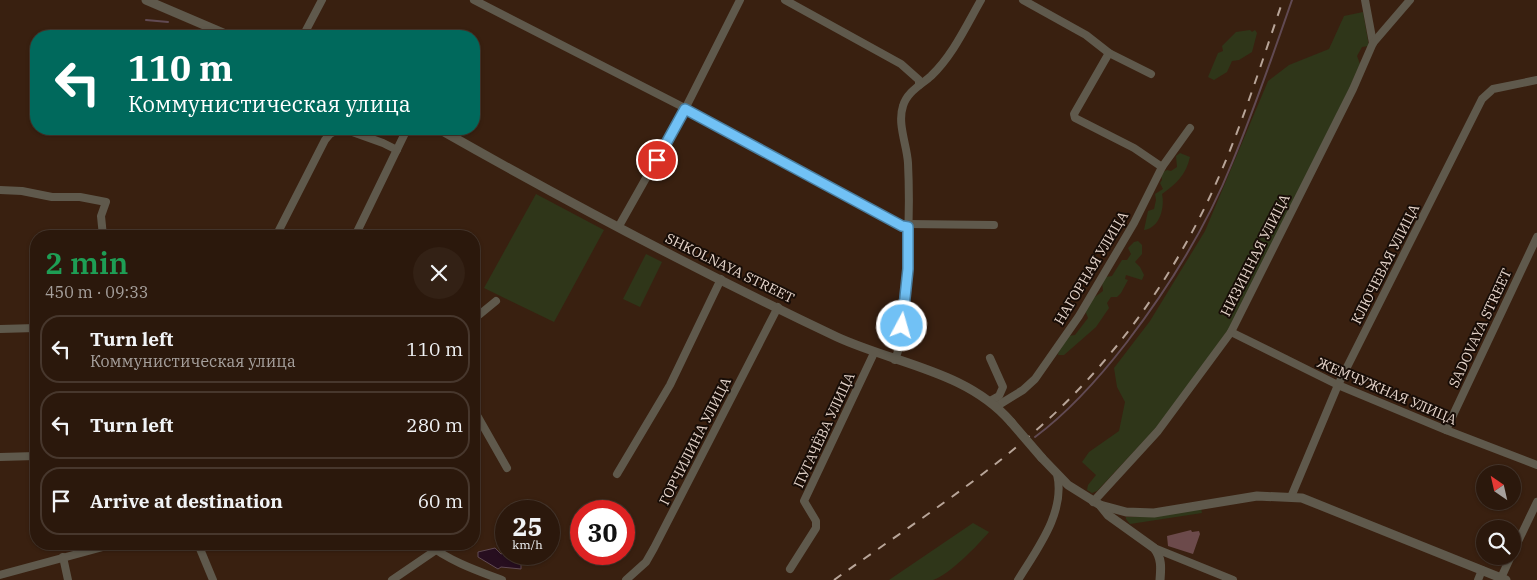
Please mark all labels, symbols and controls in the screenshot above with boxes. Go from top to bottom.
text: 110 m [128,45,233,91]
icon: left [45,50,110,115]
text: Коммунистическая улица [128,89,411,118]
pin [636,139,678,181]
icon: arrive [643,146,671,174]
street label: НИЗИННАЯ УЛИЦА [1216,190,1294,319]
street label: КЛЮЧЕВАЯ УЛИЦА [1347,201,1423,327]
street label: НАГОРНАЯ УЛИЦА [1050,207,1132,328]
street label: SHKOLNAYA STREET [663,229,797,307]
text: 2 min [45,243,128,282]
button: close [413,247,465,299]
street label: SADOVAYA STREET [1444,266,1516,390]
text: 450 m · 09:33 [45,282,148,302]
position arrow [875,299,927,351]
text: Turn left [90,327,173,351]
icon: left [47,335,75,363]
text: 110 m [406,337,463,361]
text: Коммунистическая улица [90,351,296,371]
street label: ЖЕМЧУЖНАЯ УЛИЦА [1314,353,1460,429]
street label: ПУГАЧЁВА УЛИЦА [789,369,859,491]
street label: ГОРЧИЛИНА УЛИЦА [655,374,735,508]
icon: left [47,411,75,439]
text: Turn left [90,413,173,437]
text: 280 m [406,413,463,437]
north arrow [1476,465,1521,510]
map controls [1476,465,1521,565]
icon: arrive [47,487,75,515]
text: Arrive at destination [90,489,283,513]
text: 60 m [418,489,463,513]
speed limit sign: 30 [570,500,635,565]
text: 25 [512,510,543,543]
button: search [1476,520,1521,565]
text: km/h [512,537,543,552]

